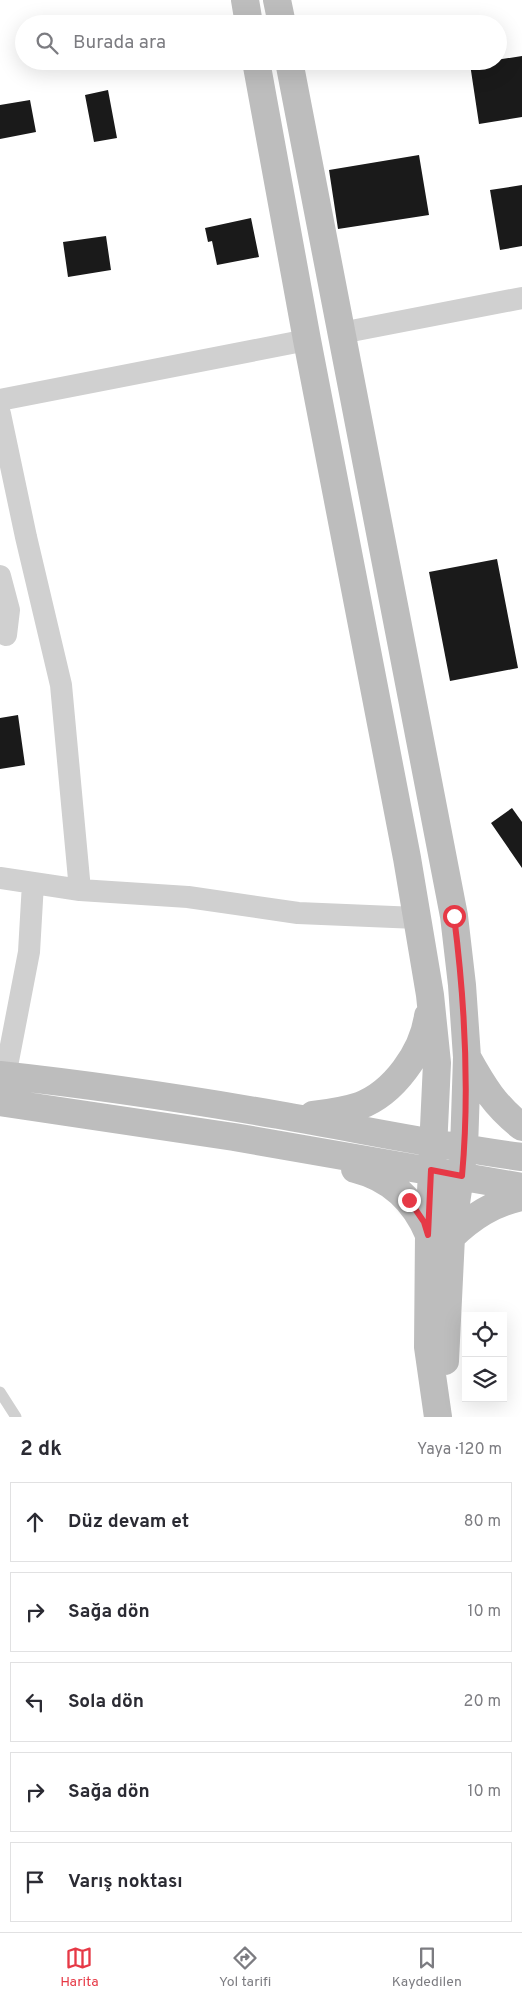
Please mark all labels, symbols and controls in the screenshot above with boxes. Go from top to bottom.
search box [15,15,507,70]
icon: search [33,29,61,57]
text: Burada ara [73,31,166,55]
route start [443,905,466,928]
route end [398,1189,421,1212]
map controls [462,1312,507,1402]
button: locate [462,1312,507,1357]
button: layers [462,1357,507,1402]
text: 2 dk [20,1436,62,1463]
text: Yaya · 120 m [417,1440,502,1460]
icon: ahead [21,1508,49,1536]
text: Düz devam et [68,1510,189,1534]
text: 80 m [464,1512,501,1532]
icon: right [21,1598,49,1626]
text: Sağa dön [68,1600,150,1624]
text: 10 m [467,1602,501,1622]
icon: left [21,1688,49,1716]
text: Sola dön [68,1690,144,1714]
text: 20 m [464,1692,501,1712]
icon: right [21,1778,49,1806]
text: Sağa dön [68,1780,150,1804]
text: 10 m [467,1782,501,1802]
icon: arrive [21,1868,49,1896]
text: Varış noktası [68,1870,183,1894]
tab: Harita [60,1944,99,1991]
tab: Yol tarifi [219,1944,271,1991]
tab: Kaydedilen [392,1944,462,1991]

